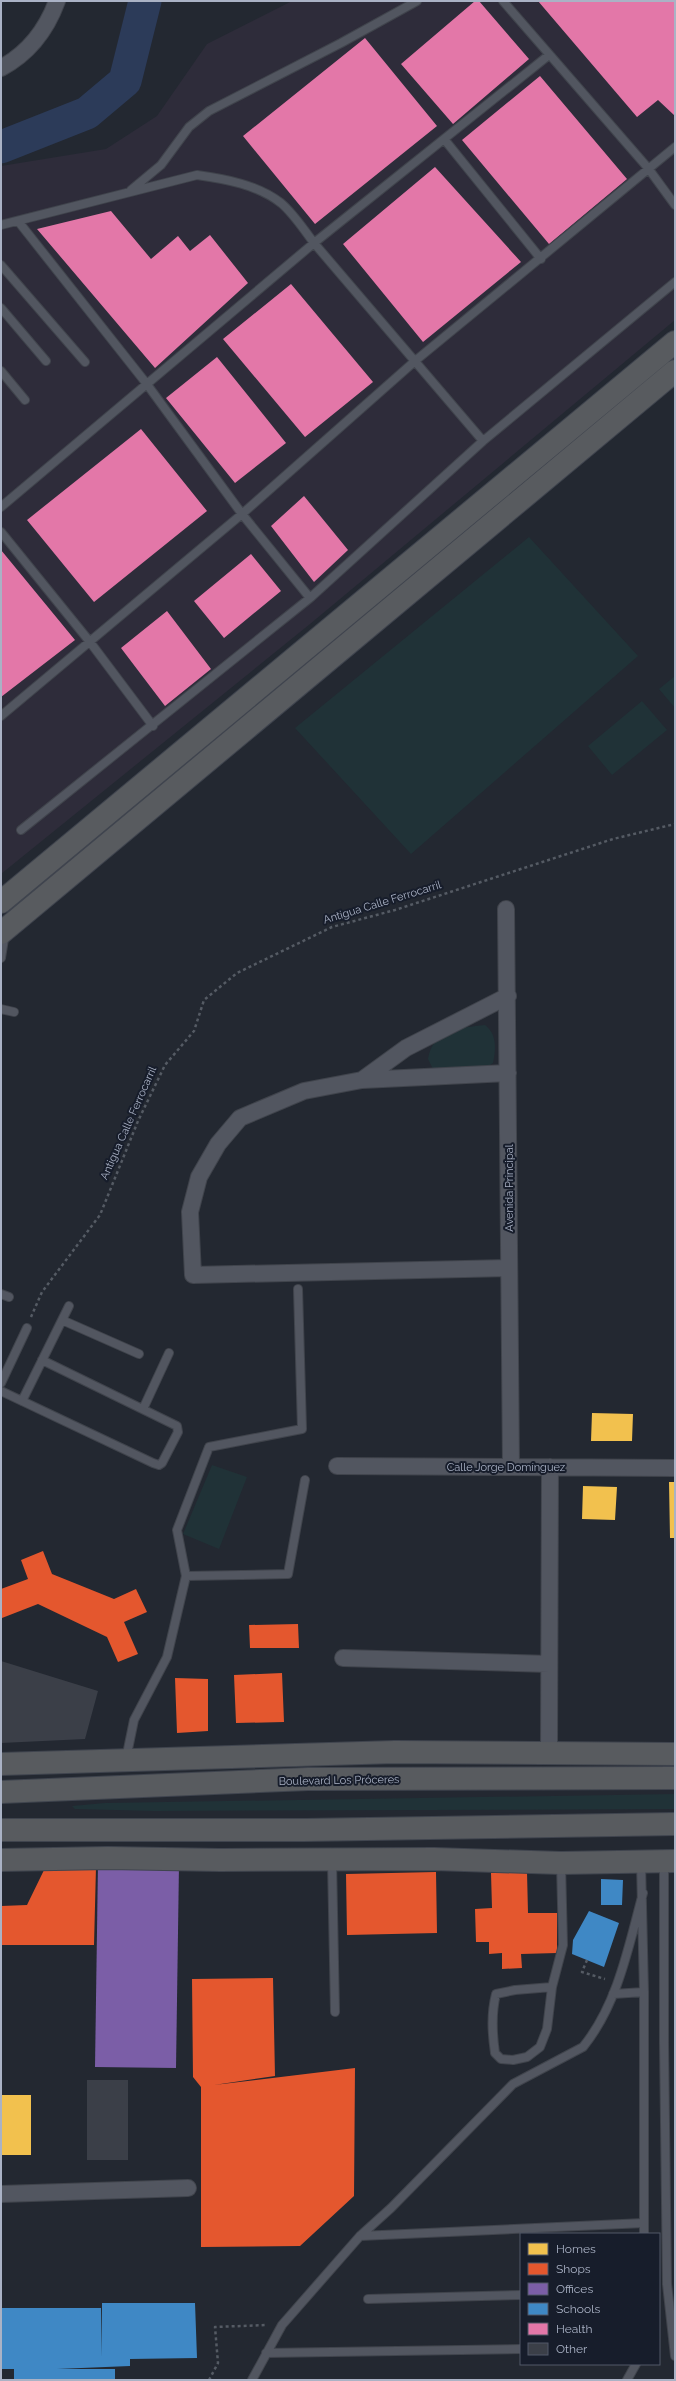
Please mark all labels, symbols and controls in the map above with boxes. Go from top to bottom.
street label: Antigua Calle Ferrocarril [322,878,443,927]
street label: Antigua Calle Ferrocarril [98,1065,159,1182]
street label: Avenida Principal [503,1144,516,1232]
street label: Calle Jorge Domínguez [447,1461,566,1474]
street label: Boulevard Los Próceres [279,1773,399,1788]
legend [520,2233,660,2365]
text: Homes [556,2242,596,2256]
text: Shops [556,2262,591,2276]
text: Offices [556,2282,593,2296]
text: Schools [556,2302,600,2316]
text: Health [556,2322,593,2336]
text: Other [556,2342,588,2356]

